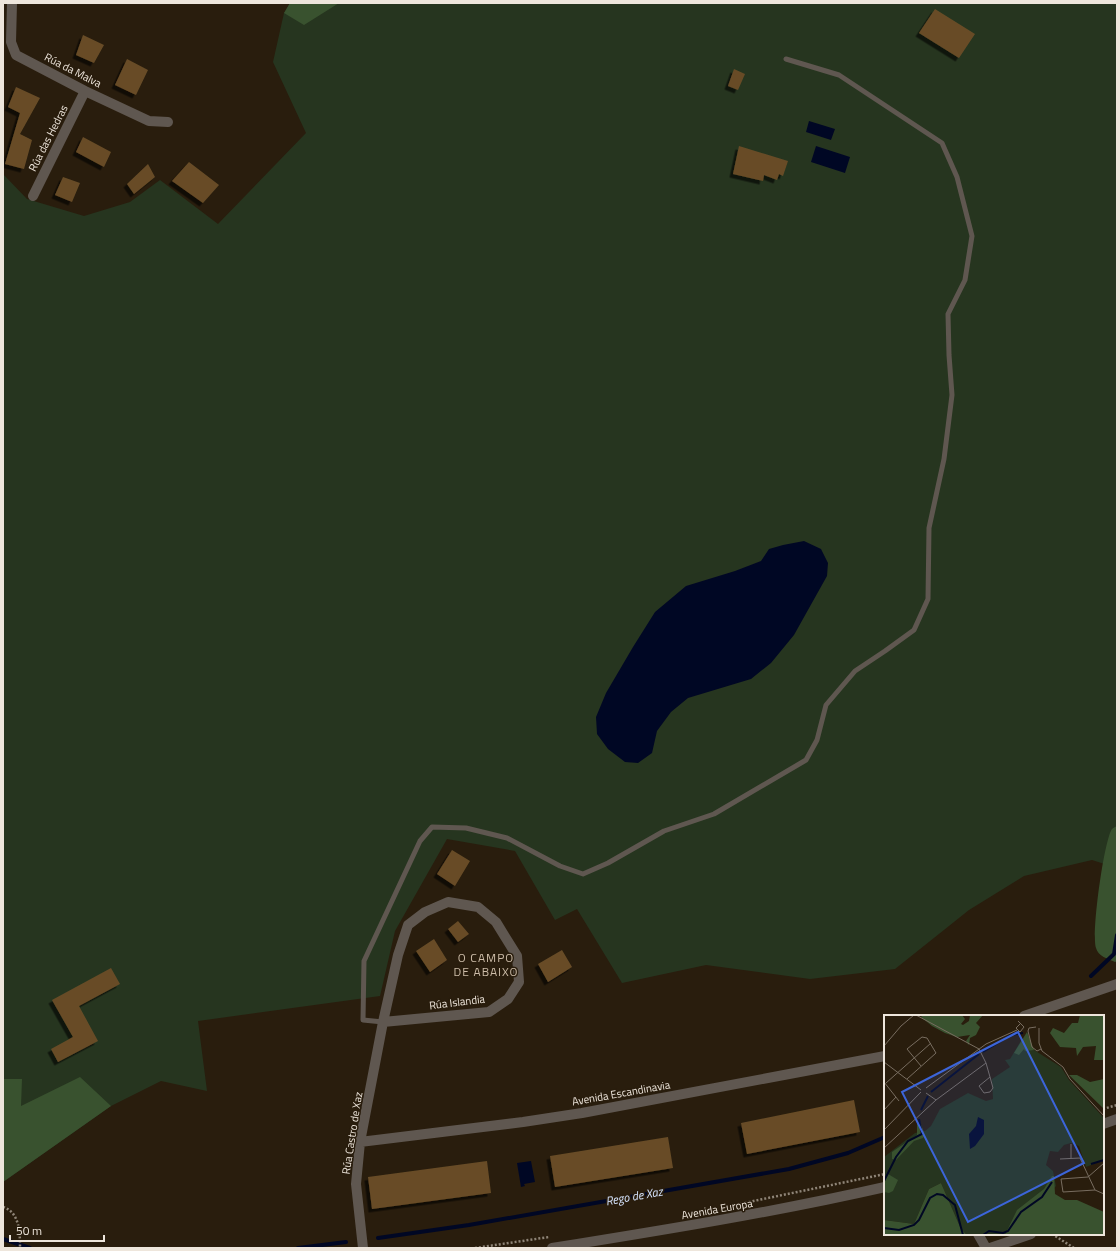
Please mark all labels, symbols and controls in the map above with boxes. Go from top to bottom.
street label: Rúa da Malva [42,49,105,91]
street label: Rúa das Hedras [24,102,72,174]
district label: O CAMPO DE ABAIXO [454,948,518,981]
street label: Rúa Islandia [428,991,486,1013]
inset map [884,1015,1104,1235]
street label: Avenida Escandinavia [571,1076,672,1110]
street label: Rúa Castro de Xaz [338,1091,366,1175]
water label: Rego de Xaz [604,1181,665,1210]
street label: Avenida Europa [680,1195,754,1223]
scale bar [10,1217,104,1243]
text: 50 m [16,1221,42,1240]

